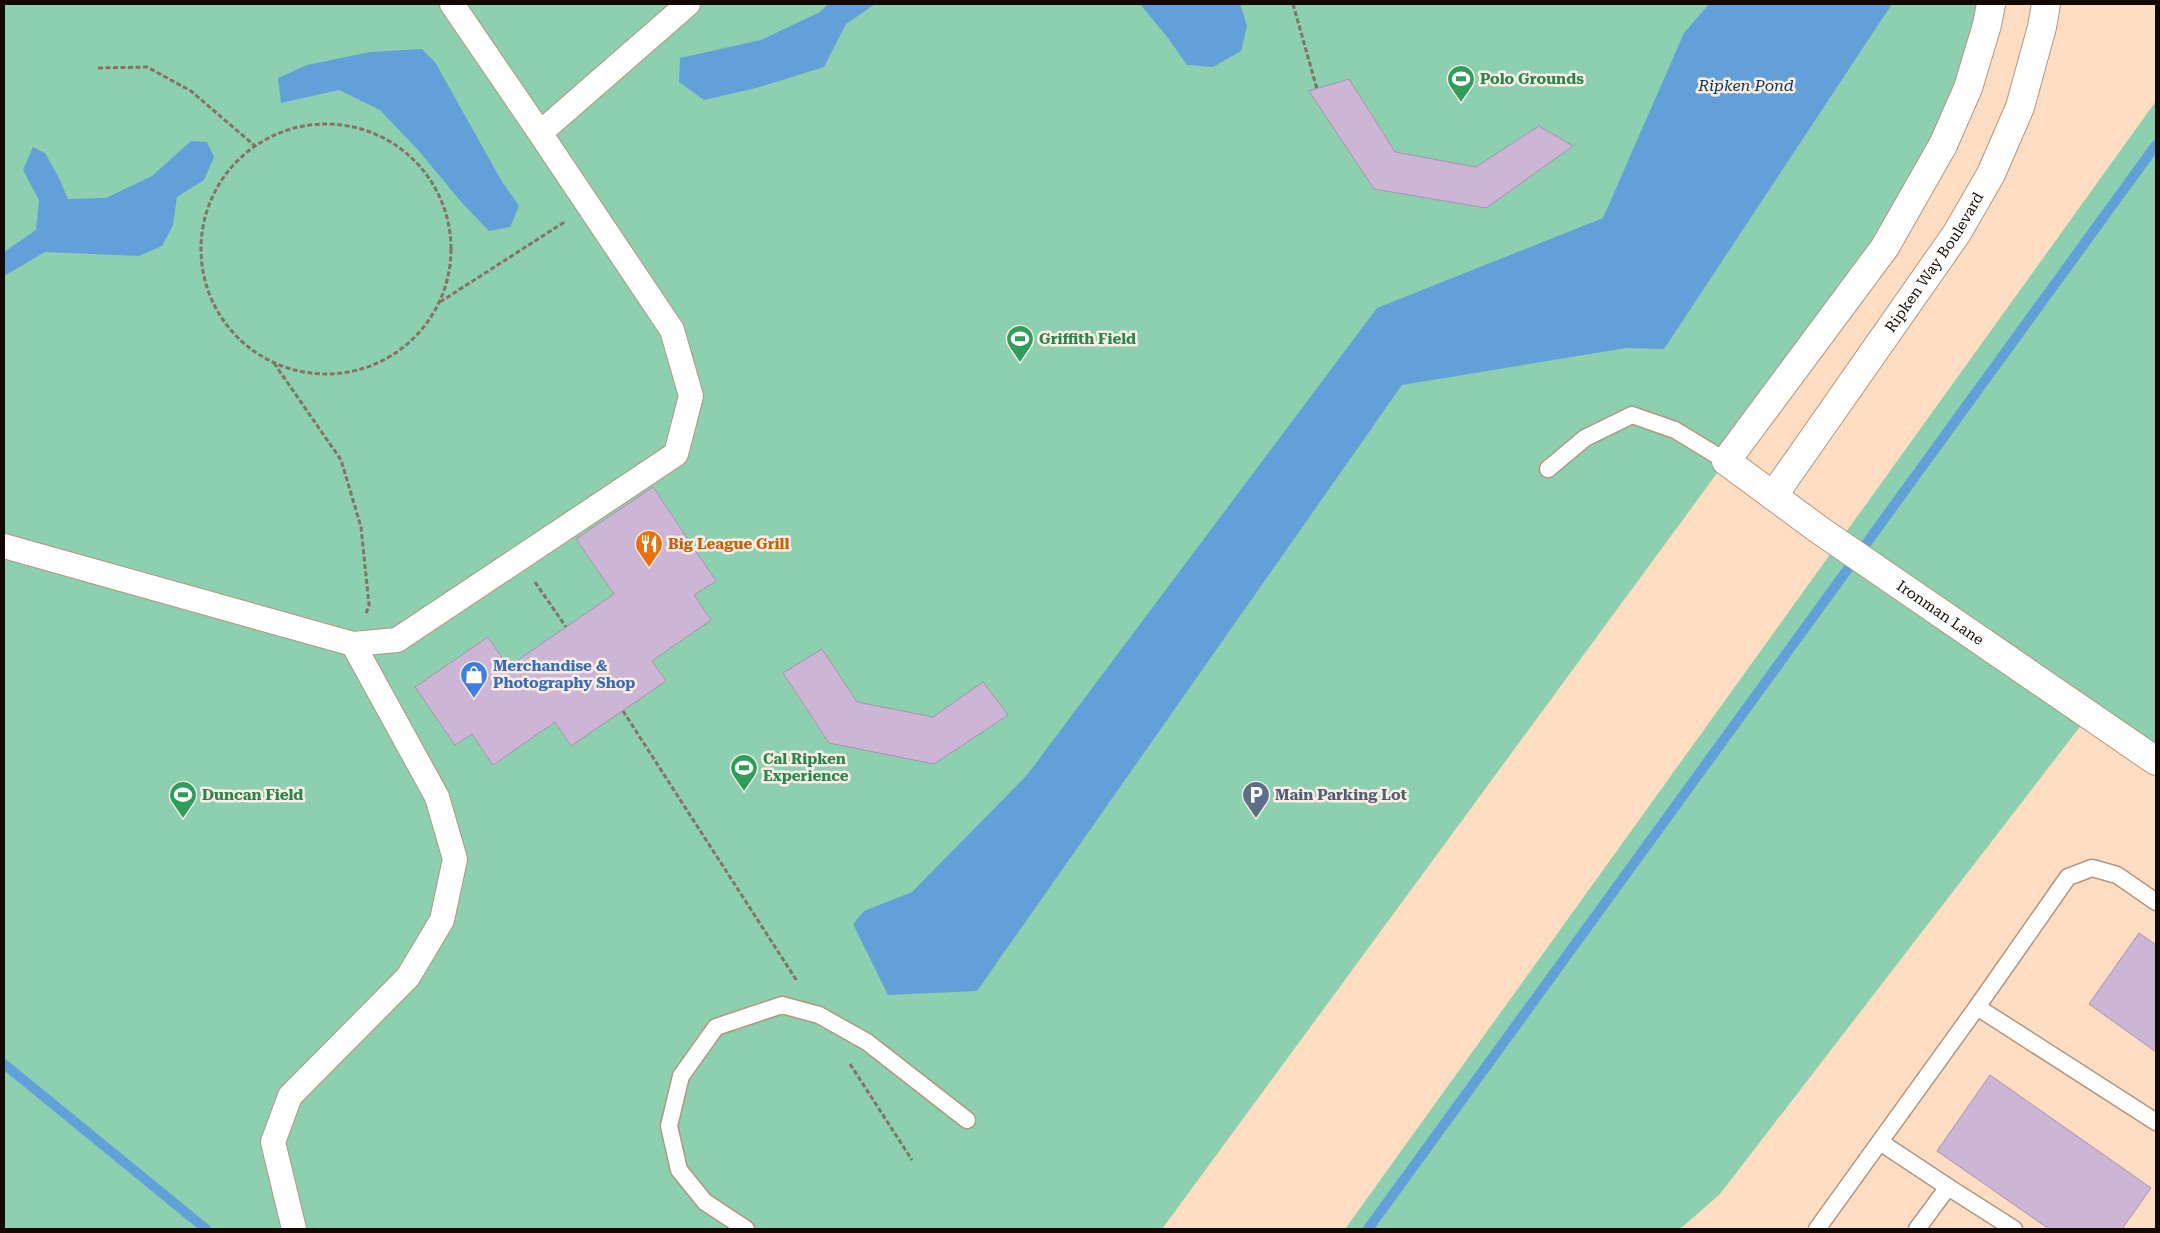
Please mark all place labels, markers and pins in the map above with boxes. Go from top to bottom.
sports icon: Polo Grounds [1446,64,1476,103]
place label: Polo Grounds [1480,70,1584,88]
sports icon: Griffith Field [1005,324,1035,363]
place label: Griffith Field [1039,330,1136,348]
restaurant icon: Big League Grill [634,529,664,568]
place label: Big League Grill [668,535,789,553]
place label: Merchandise & Photography Shop [493,657,635,692]
shop icon: Merchandise & Photography Shop [459,660,489,699]
place label: Cal Ripken Experience [763,750,849,785]
sports icon: Cal Ripken Experience [729,753,759,792]
sports icon: Duncan Field [168,780,198,819]
parking icon: Main Parking Lot [1241,780,1271,819]
place label: Duncan Field [202,786,303,804]
place label: Main Parking Lot [1275,786,1407,804]

